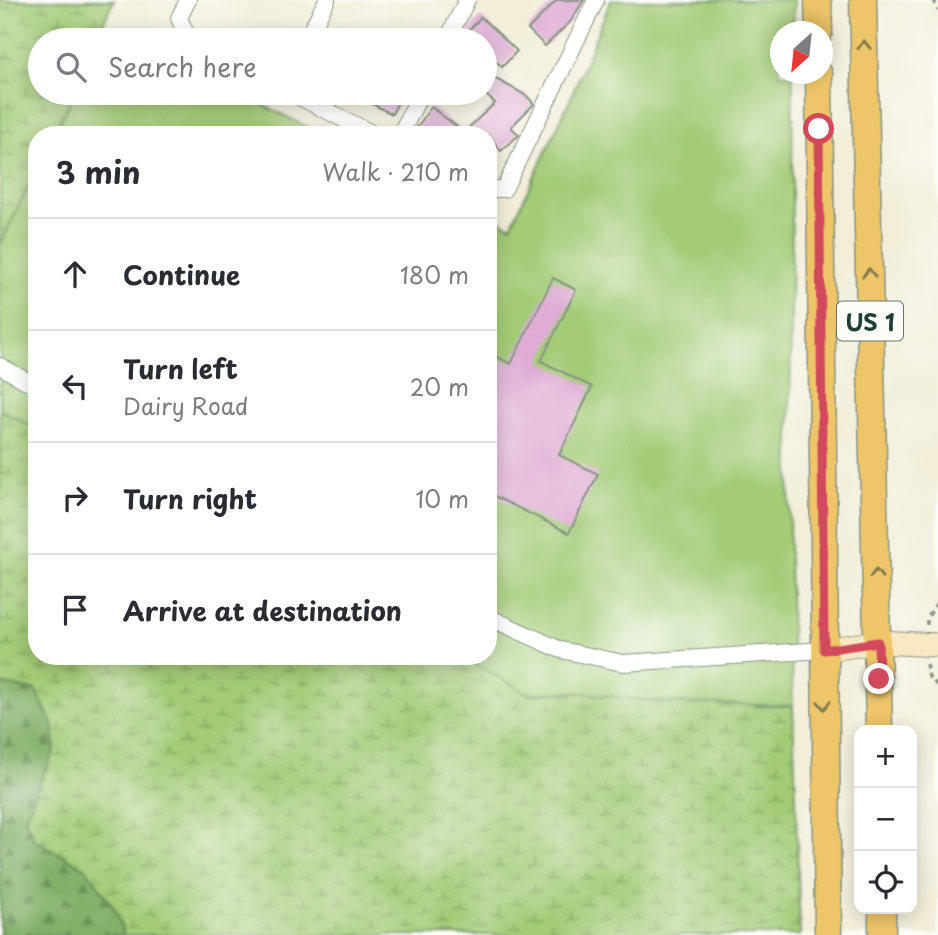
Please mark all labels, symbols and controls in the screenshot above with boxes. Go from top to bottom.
north arrow [770,21,833,84]
search box [28,28,497,105]
one-way arrow [856,40,872,50]
text: Search here [108,47,257,86]
icon: search [52,48,90,86]
route start [803,113,834,144]
text: 3 min [56,149,141,194]
text: Walk · 210 m [322,154,469,189]
icon: ahead [56,255,94,293]
text: Continue [123,255,240,294]
text: 180 m [400,257,469,292]
one-way arrow [862,267,877,278]
road number: US 1 [837,302,903,340]
text: Turn left [123,349,238,388]
icon: left [56,367,94,405]
text: 20 m [410,369,469,404]
text: Dairy Road [123,388,248,423]
icon: right [56,479,94,517]
text: Turn right [123,479,257,518]
text: 10 m [415,481,469,516]
one-way arrow [869,568,884,579]
icon: arrive [56,591,94,629]
text: Arrive at destination [123,591,402,630]
route end [863,663,894,694]
one-way arrow [816,700,832,711]
map controls [854,725,917,914]
button: + [854,725,917,788]
button: − [854,788,917,851]
button: locate [854,851,917,914]

